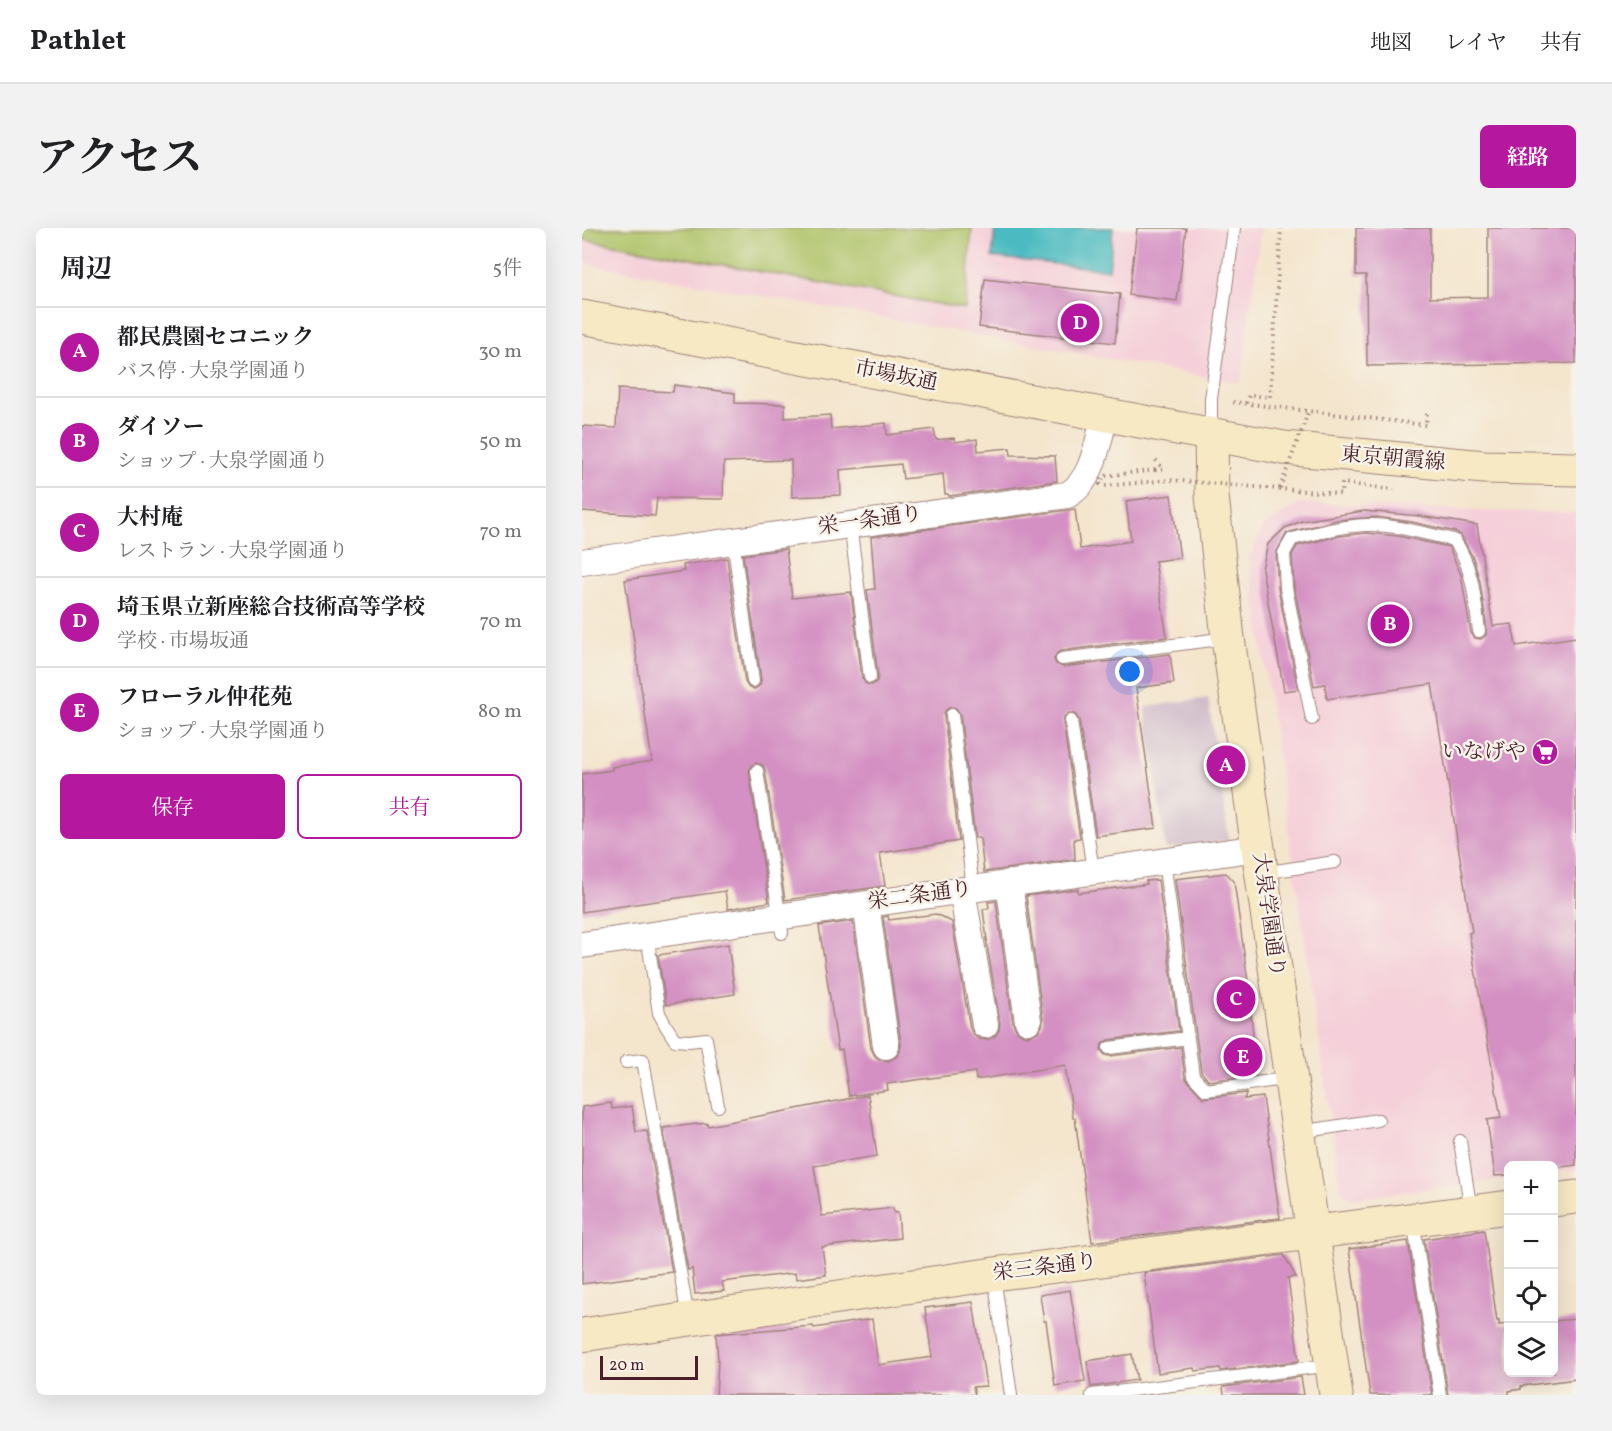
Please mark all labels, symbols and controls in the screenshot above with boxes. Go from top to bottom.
text: Pathlet [30,22,126,61]
text: 地図 [1370,29,1412,58]
text: レイヤ [1445,29,1507,58]
text: 共有 [1540,29,1582,58]
button: 経路 [1480,125,1576,188]
text: アクセス [36,131,203,190]
text: 周辺 [60,252,112,288]
text: 5件 [492,255,522,283]
pin: D [1060,300,1100,346]
text: 都民農園セコニック [117,323,314,354]
text: A [72,338,87,366]
text: 30 m [478,338,522,366]
street label: 市場坂通 [852,354,940,398]
text: バス停 · 大泉学園通り [117,358,309,386]
text: ダイソー [117,413,205,444]
text: B [73,428,86,456]
text: 50 m [479,428,522,456]
street label: 東京朝霞線 [1339,440,1447,478]
text: ショップ · 大泉学園通り [117,448,329,476]
street label: 栄一条通り [816,499,924,543]
text: 大村庵 [117,503,183,534]
text: C [73,518,86,546]
text: 70 m [479,518,522,546]
text: レストラン · 大泉学園通り [117,538,348,566]
text: 埼玉県立新座総合技術高等学校 [117,593,425,624]
pin: B [1370,602,1410,646]
text: D [72,608,87,636]
text: 70 m [479,608,522,636]
text: 学校 · 市場坂通 [117,628,249,656]
your location [1115,657,1144,686]
text: フローラル仲花苑 [117,683,292,714]
text: E [73,698,86,726]
text: 80 m [478,698,522,726]
text: ショップ · 大泉学園通り [117,718,329,746]
supermarket icon: いなげや [1530,737,1560,767]
place label: いなげや [1442,738,1526,767]
pin: A [1206,742,1246,788]
button: 保存 [60,774,285,839]
button: 共有 [297,774,522,839]
street label: 大泉学園通り [1245,851,1291,979]
street label: 栄二条通り [866,874,974,918]
pin: C [1216,976,1256,1022]
pin: E [1224,1034,1262,1080]
map controls [1504,1161,1558,1377]
button: + [1504,1161,1558,1215]
button: − [1504,1215,1558,1269]
street label: 栄三条通り [991,1247,1099,1289]
button: locate [1504,1269,1558,1323]
button: layers [1504,1323,1558,1377]
scale bar [600,1353,698,1380]
text: 20 m [609,1355,644,1377]

